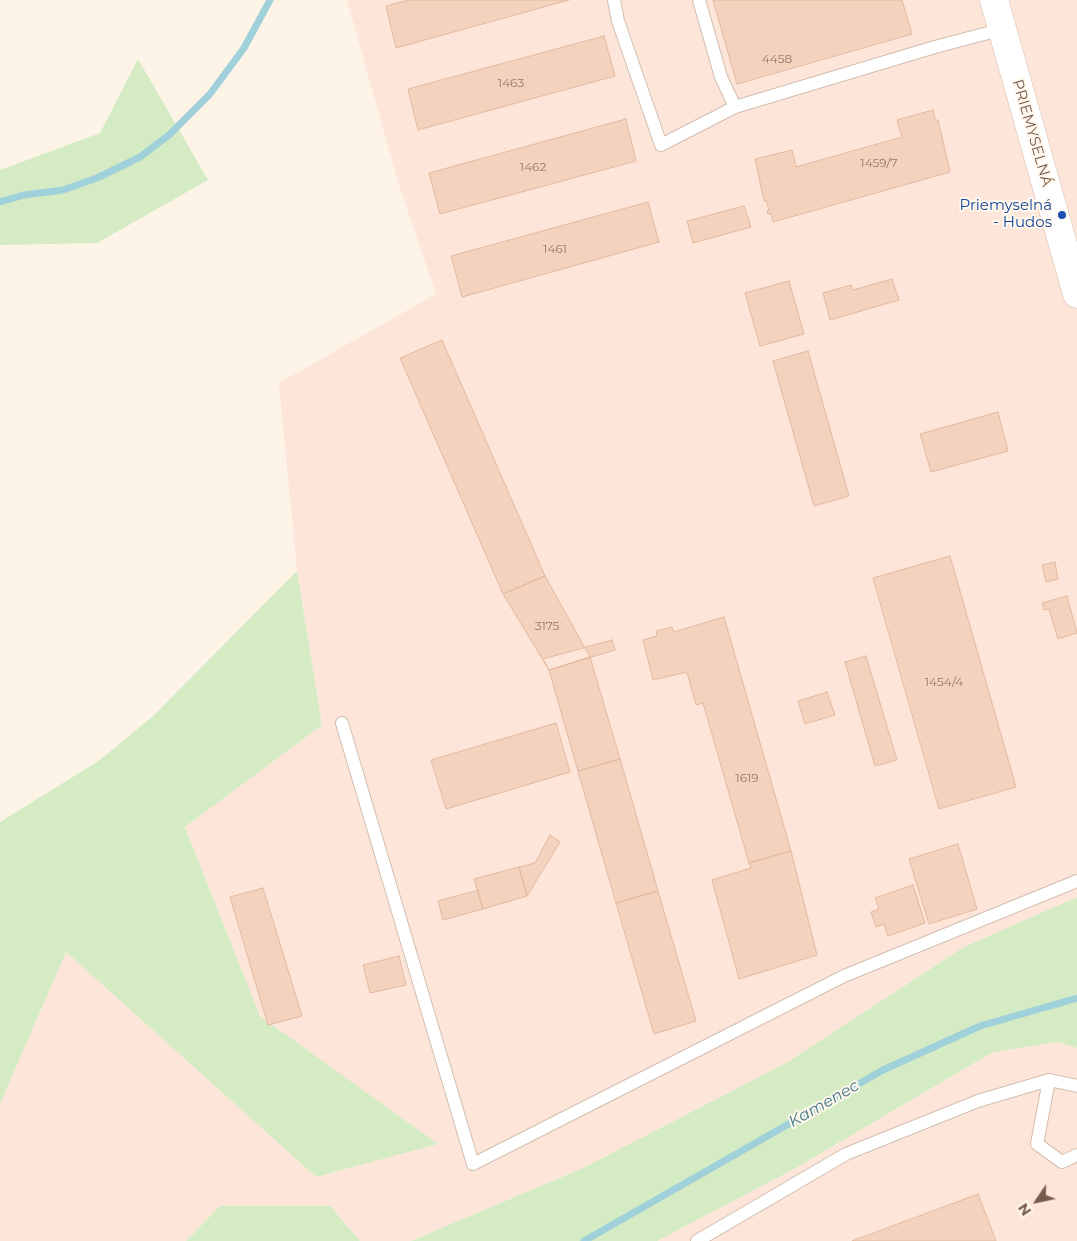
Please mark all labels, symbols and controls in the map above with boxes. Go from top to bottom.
house number: 4458 [762,52,792,66]
house number: 1463 [498,76,524,90]
street label: PRIEMYSELNÁ [1008,77,1056,189]
house number: 1459/7 [860,156,898,170]
house number: 1462 [520,160,546,174]
place label: Priemyselná - Hudos [960,197,1052,232]
marker: Priemyselná - Hudos [1056,209,1068,221]
house number: 1461 [543,242,567,256]
house number: 3175 [535,619,559,633]
house number: 1454/4 [925,675,963,689]
house number: 1619 [735,771,759,785]
water label: Kamenec [785,1076,863,1132]
north arrow [1012,1176,1062,1226]
text: N [1014,1200,1035,1219]

